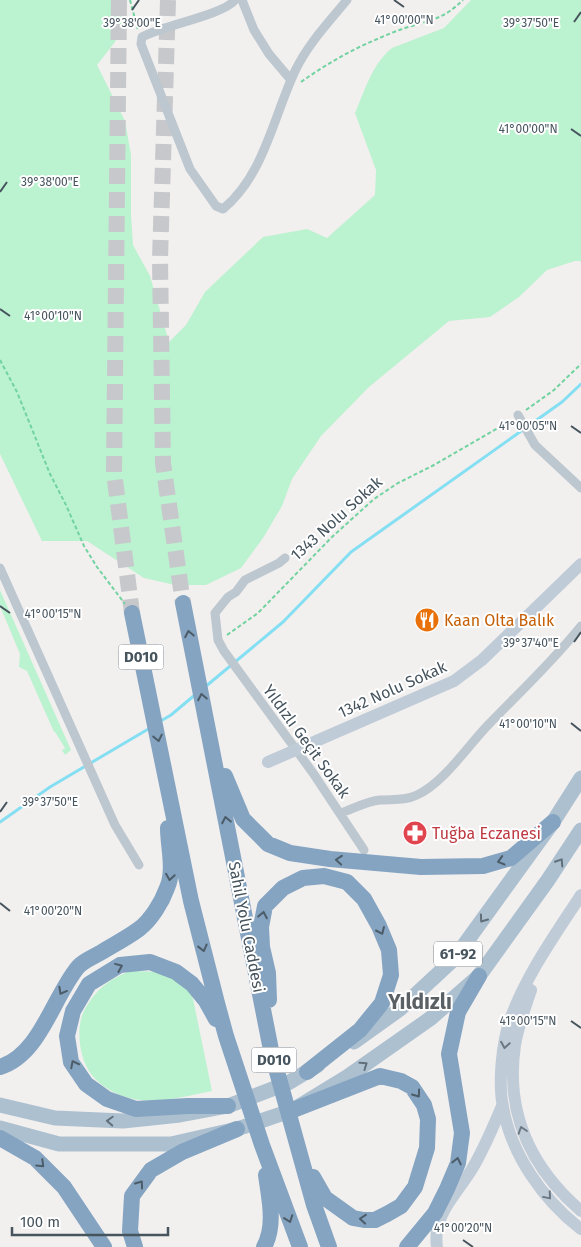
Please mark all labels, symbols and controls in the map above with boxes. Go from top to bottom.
text: 41°00'00"N [374,13,434,27]
text: 39°38'00"E [103,16,161,30]
text: 39°37'50"E [503,16,559,30]
text: 41°00'00"N [498,122,558,136]
text: 39°38'00"E [21,175,79,189]
text: 41°00'10"N [24,309,82,323]
text: 41°00'05"N [499,419,557,433]
street label: 1343 Nolu Sokak [287,472,387,564]
text: 41°00'15"N [25,607,81,621]
restaurant icon: Kaan Olta Balık [414,607,440,633]
place label: Kaan Olta Balık [444,611,555,630]
one-way arrow [184,629,195,638]
text: 39°37'40"E [503,636,559,650]
road number: D010 [118,644,164,670]
street label: 1342 Nolu Sokak [335,657,450,722]
street label: Yıldızlı Geçit Sokak [258,681,355,803]
one-way arrow [197,693,207,701]
text: 41°00'10"N [499,717,557,731]
one-way arrow [152,734,163,742]
text: 39°37'50"E [22,795,78,809]
one-way arrow [221,816,232,825]
pharmacy icon: Tuğba Eczanesi [402,820,428,846]
place label: Tuğba Eczanesi [432,824,541,843]
one-way arrow [335,855,343,866]
one-way arrow [497,855,505,866]
one-way arrow [553,859,563,868]
street label: Sahil Yolu Caddesi [224,860,269,994]
one-way arrow [165,872,175,881]
text: 41°00'20"N [24,904,82,918]
one-way arrow [258,910,268,919]
one-way arrow [480,913,489,923]
one-way arrow [374,926,385,935]
road number: 61-92 [434,942,482,966]
one-way arrow [197,944,208,953]
one-way arrow [114,963,123,974]
one-way arrow [58,985,68,994]
district label: Yıldızlı [387,989,452,1015]
text: 41°00'15"N [500,1014,556,1028]
one-way arrow [500,1041,510,1050]
road number: D010 [252,1048,296,1072]
one-way arrow [70,1061,80,1070]
one-way arrow [358,1062,368,1071]
one-way arrow [411,1088,420,1098]
one-way arrow [106,1115,114,1126]
one-way arrow [518,1127,528,1135]
one-way arrow [451,1156,462,1165]
one-way arrow [35,1158,44,1167]
one-way arrow [134,1180,143,1190]
one-way arrow [542,1190,551,1199]
scale bar [12,1204,169,1236]
text: 100 m [20,1213,60,1231]
one-way arrow [359,1214,367,1225]
one-way arrow [283,1215,293,1223]
text: 41°00'20"N [434,1221,492,1235]

